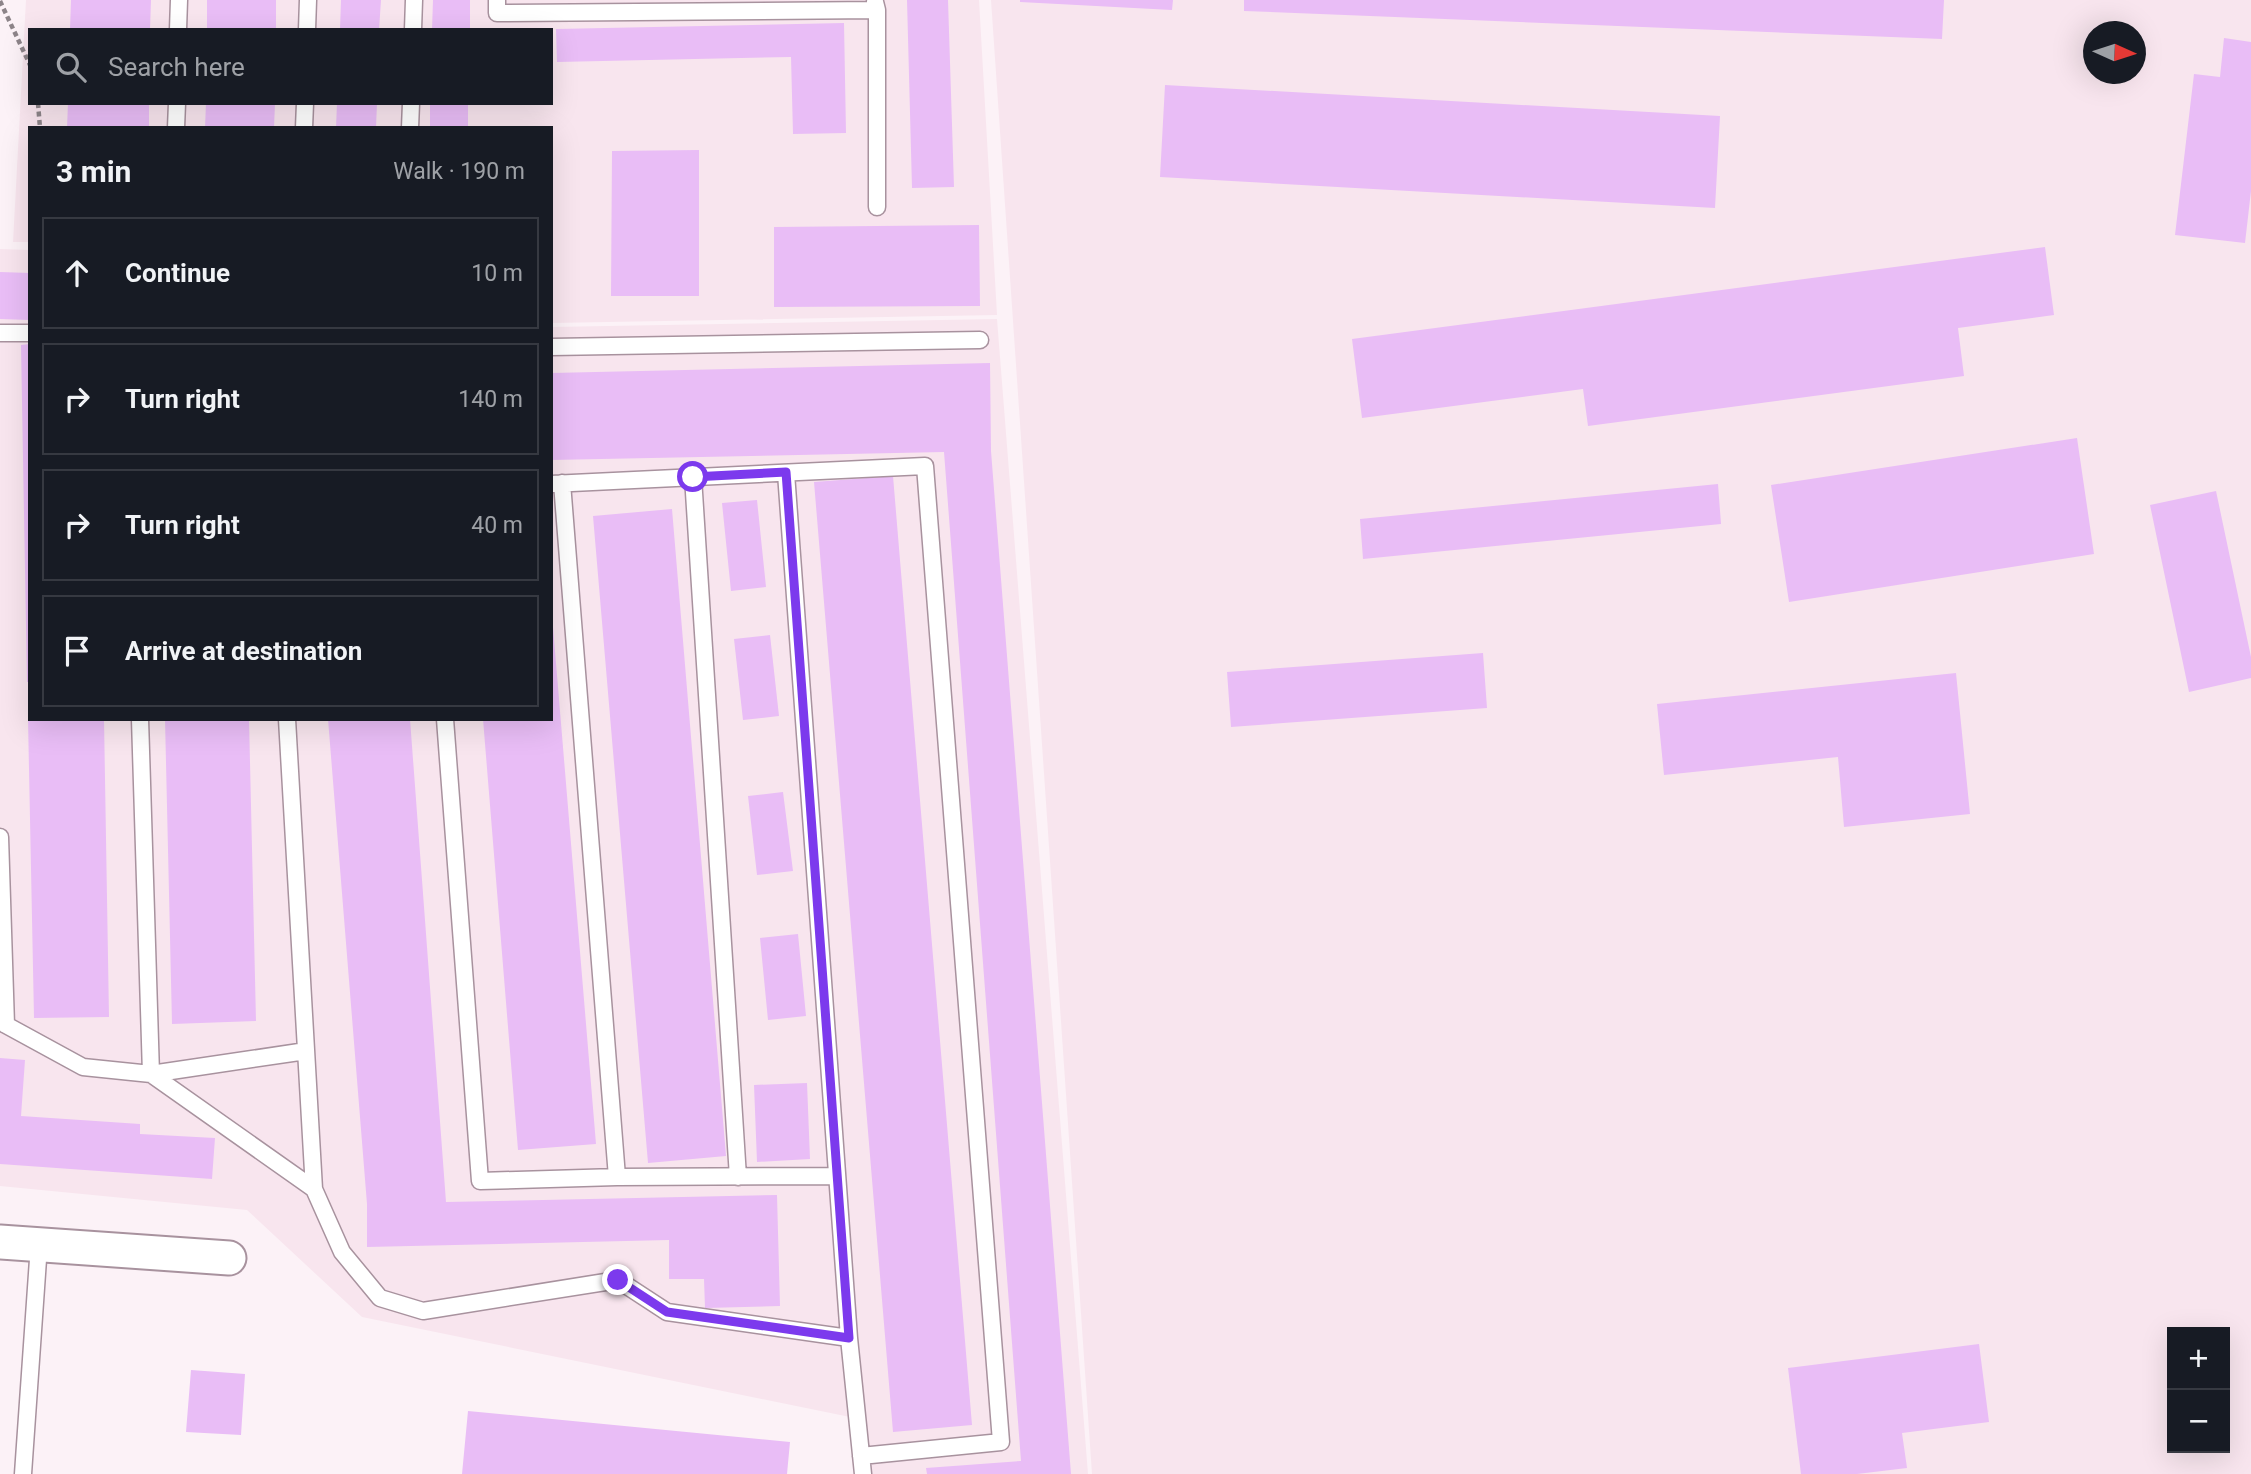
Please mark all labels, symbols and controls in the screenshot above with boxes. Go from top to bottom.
north arrow [2083,21,2146,84]
search box [28,28,553,105]
icon: search [52,48,90,86]
text: Search here [108,52,245,82]
text: 3 min [56,154,131,189]
text: Walk · 190 m [393,158,525,185]
icon: ahead [58,254,96,292]
text: Continue [125,258,230,288]
text: 10 m [471,260,523,287]
icon: right [58,380,96,418]
text: Turn right [125,384,240,414]
text: 140 m [458,386,523,413]
route start [677,461,708,492]
icon: right [58,506,96,544]
text: Turn right [125,510,240,540]
text: 40 m [471,512,523,539]
icon: arrive [58,632,96,670]
text: Arrive at destination [125,636,362,666]
route end [602,1264,633,1295]
map controls [2167,1327,2230,1453]
button: + [2167,1327,2230,1390]
button: − [2167,1390,2230,1453]

